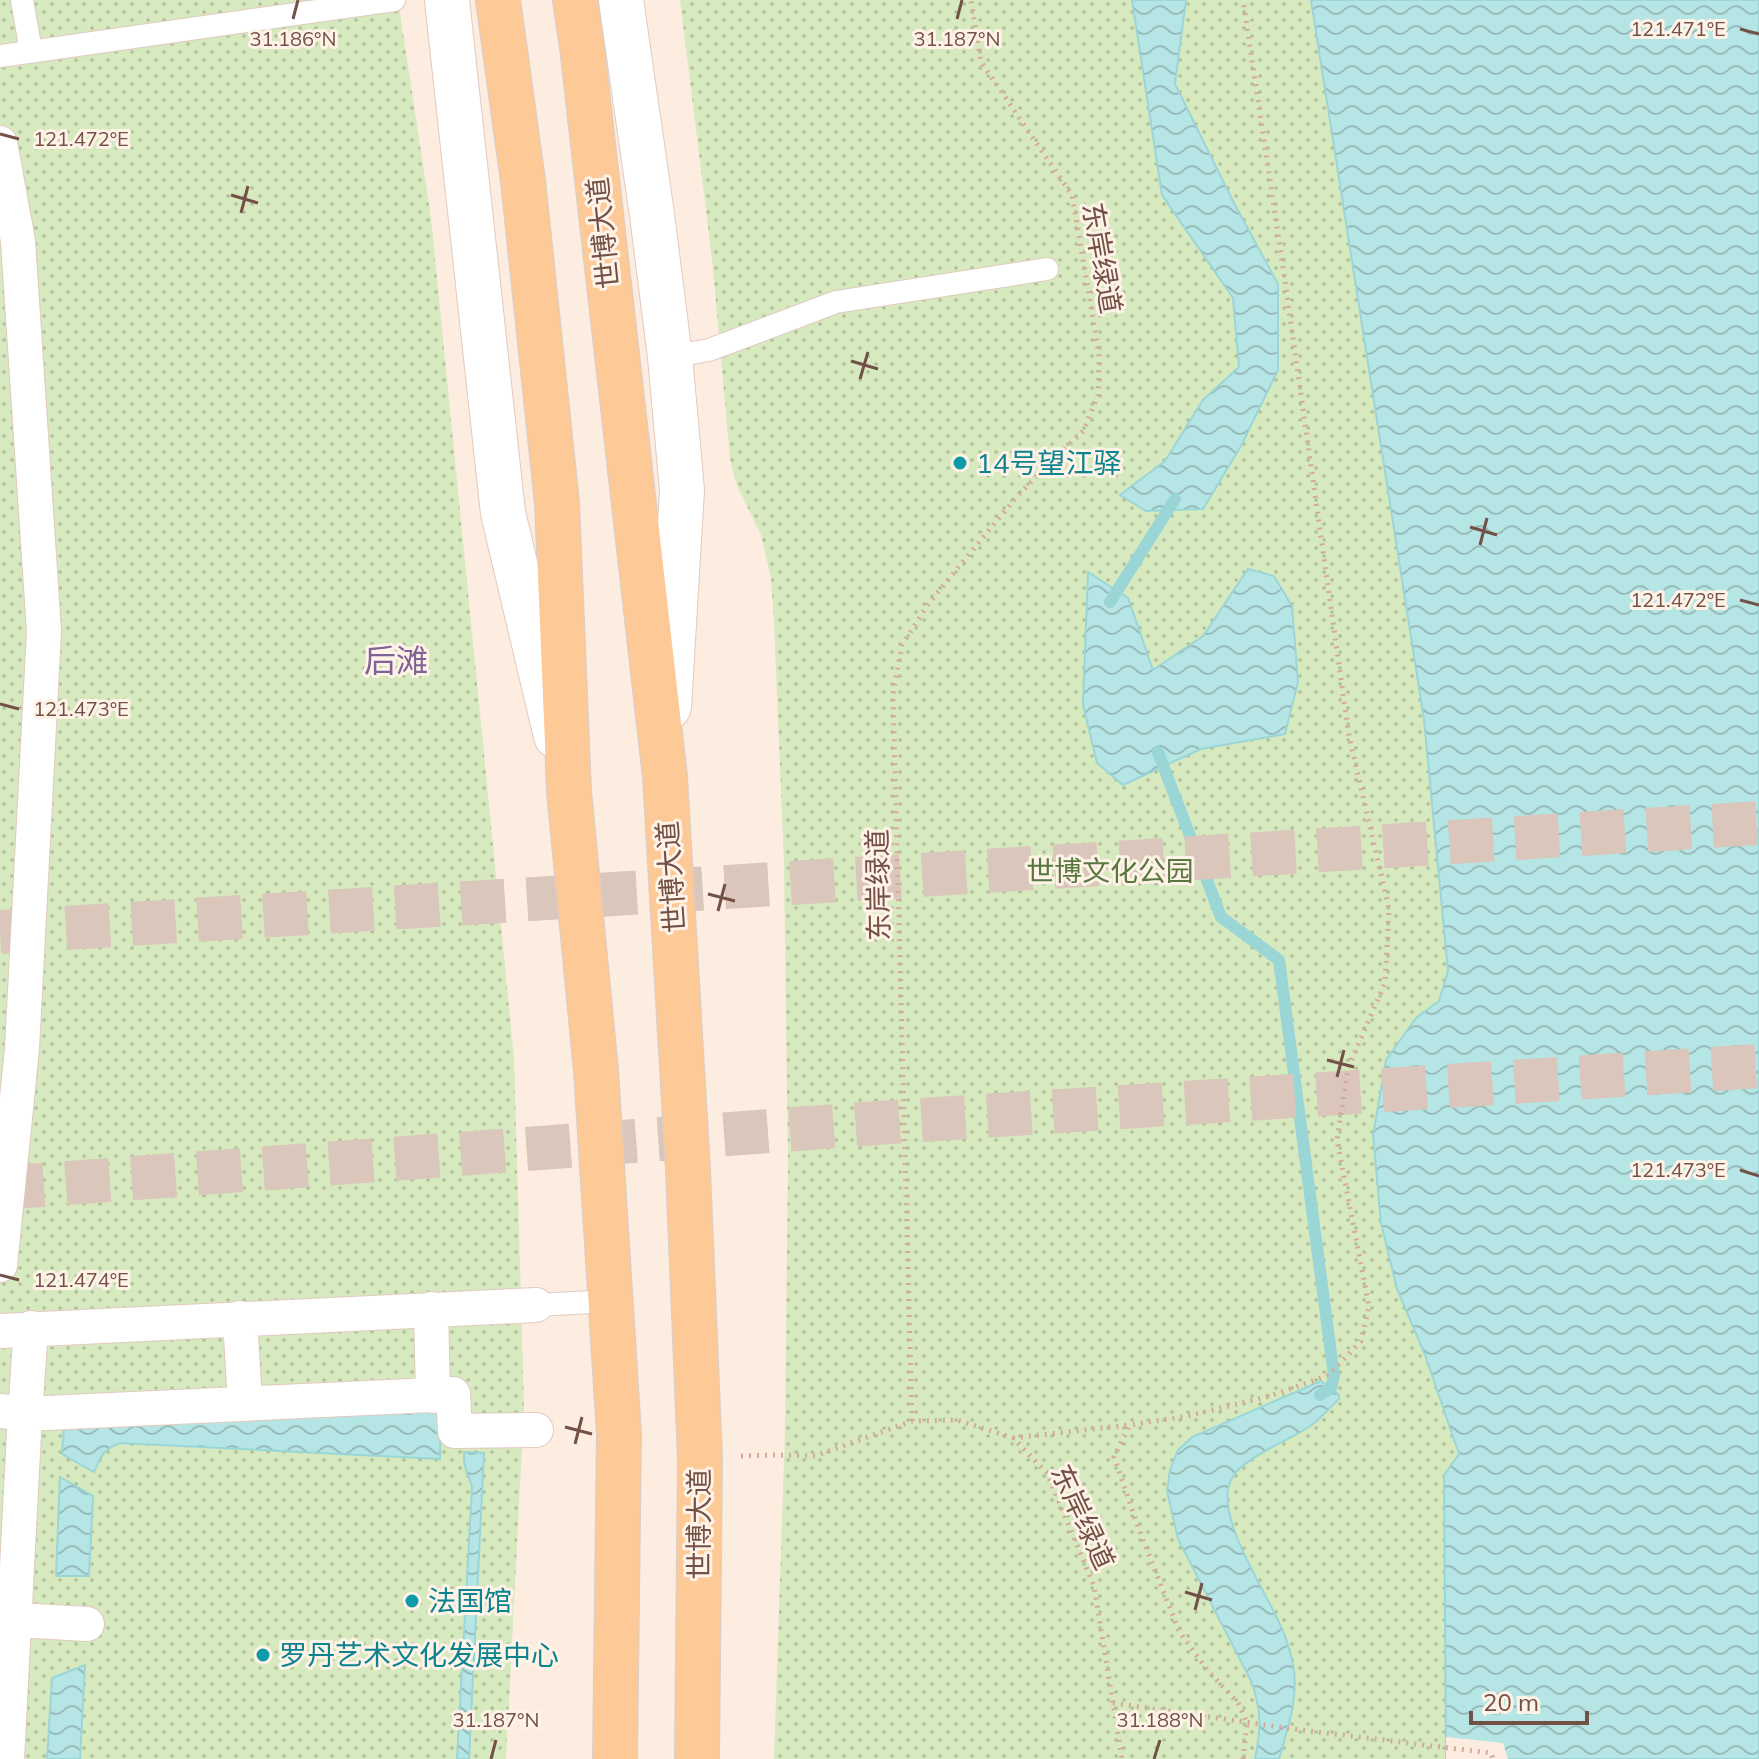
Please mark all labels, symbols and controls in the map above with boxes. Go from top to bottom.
text: 121.471°E [1630,16,1726,41]
text: 31.186°N [250,26,336,51]
text: 31.187°N [914,26,1000,51]
text: 121.472°E [33,126,129,151]
street label: 世博大道 [579,176,626,291]
street label: 东岸绿道 [1076,200,1129,316]
place label: 14号望江驿 [976,445,1122,480]
marker: 14号望江驿 [951,454,969,472]
text: 121.472°E [1630,587,1726,612]
district label: 后滩 [364,640,428,680]
text: 121.473°E [33,696,129,721]
street label: 世博大道 [649,820,692,934]
street label: 东岸绿道 [859,829,896,941]
park label: 世博文化公园 [1026,853,1194,888]
text: 121.473°E [1630,1157,1726,1182]
text: 121.474°E [33,1267,129,1292]
street label: 东岸绿道 [1044,1459,1123,1575]
street label: 世博大道 [681,1468,716,1580]
place label: 法国馆 [428,1583,512,1618]
marker: 法国馆 [403,1592,421,1610]
place label: 罗丹艺术文化发展中心 [279,1637,559,1672]
marker: 罗丹艺术文化发展中心 [254,1646,272,1664]
scale bar [1471,1675,1587,1725]
text: 20 m [1483,1687,1539,1717]
text: 31.187°N [453,1707,539,1732]
text: 31.188°N [1117,1707,1203,1732]

